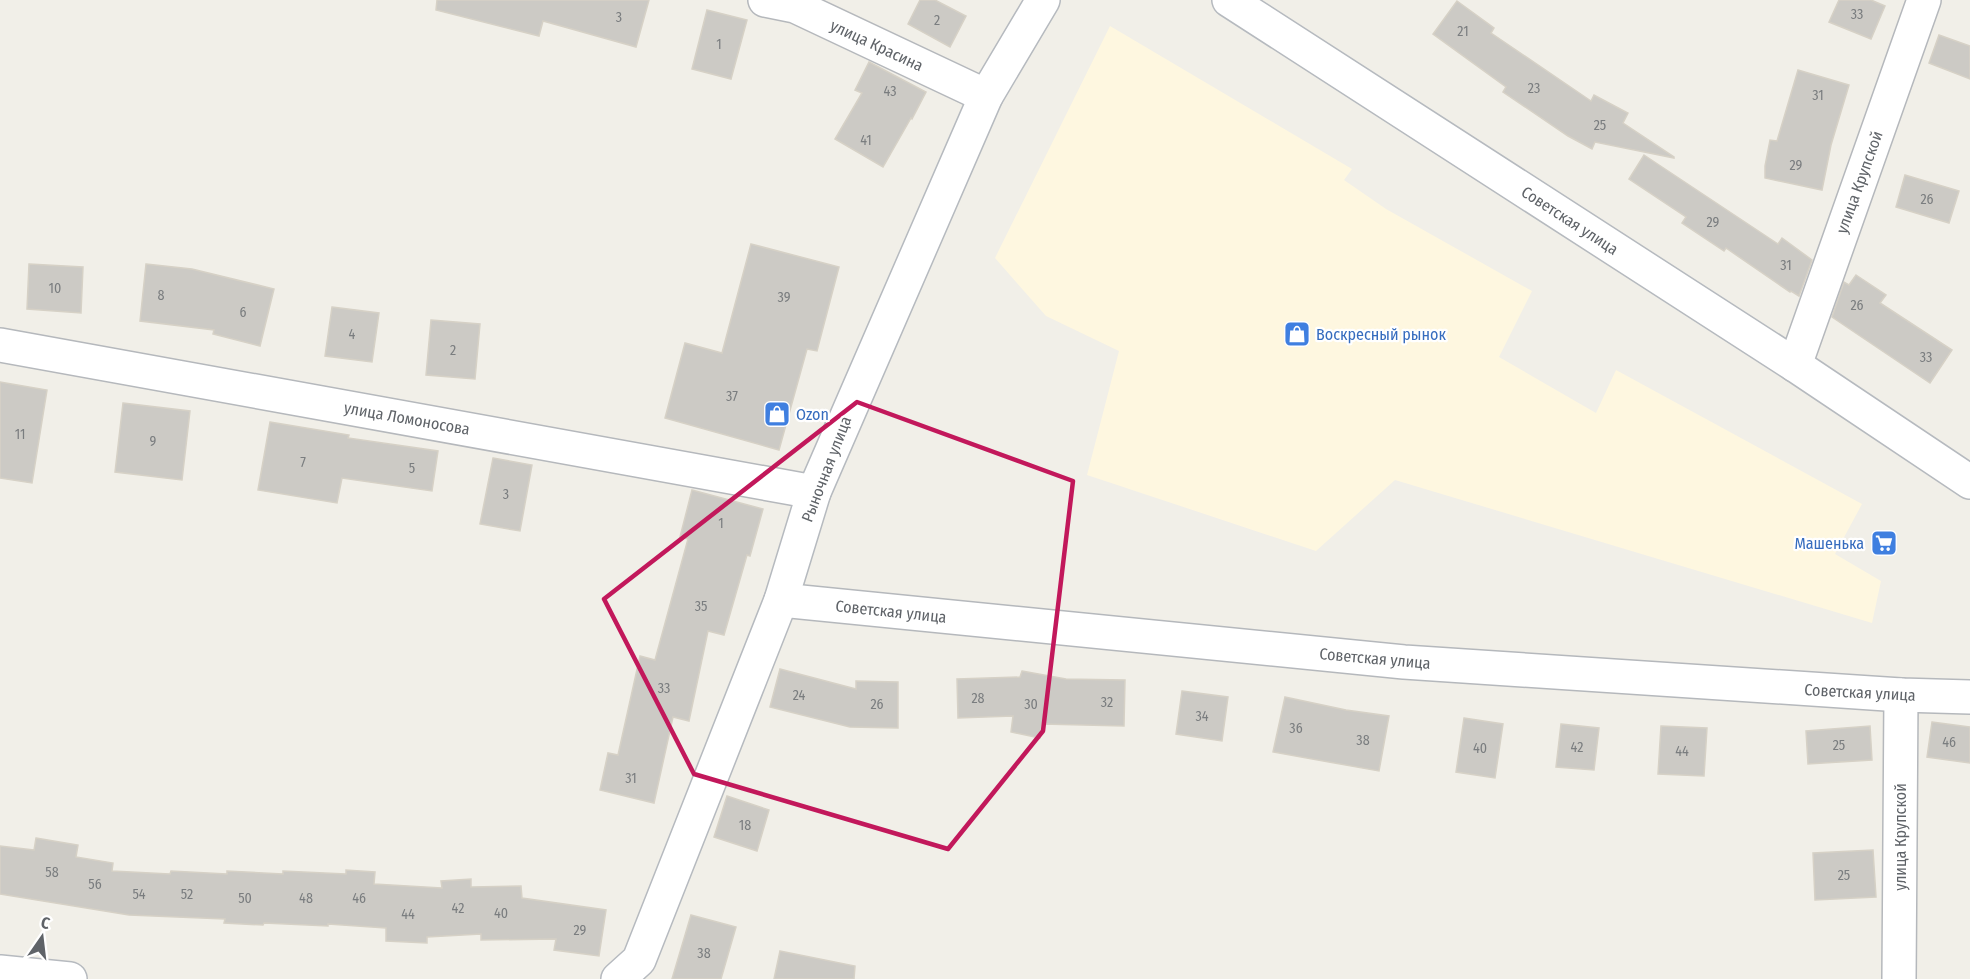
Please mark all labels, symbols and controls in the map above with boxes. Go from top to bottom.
house number: 33 [1851,6,1863,23]
house number: 3 [616,9,622,26]
house number: 2 [934,12,940,29]
street label: улица Красина [827,16,926,75]
house number: 21 [1457,23,1469,40]
house number: 1 [716,36,722,53]
house number: 23 [1528,80,1540,97]
house number: 43 [884,83,896,100]
house number: 31 [1812,87,1824,104]
house number: 25 [1594,117,1606,134]
street label: улица Крупской [1832,128,1887,236]
house number: 41 [860,132,872,149]
house number: 29 [1790,157,1803,174]
street label: Советская улица [1518,182,1622,259]
house number: 26 [1920,191,1934,208]
house number: 29 [1707,214,1720,231]
house number: 31 [1780,257,1792,274]
house number: 10 [49,280,61,297]
house number: 8 [158,287,165,304]
house number: 39 [778,289,791,306]
house number: 26 [1850,297,1864,314]
house number: 6 [240,304,247,321]
shop icon: Воскресный рынок [1282,319,1312,349]
place label: Воскресный рынок [1316,325,1446,344]
house number: 4 [349,326,356,343]
house number: 2 [450,342,456,359]
house number: 33 [1920,349,1932,366]
house number: 37 [726,388,738,405]
street label: улица Ломоносова [343,398,471,439]
shop icon: Ozon [762,399,792,429]
place label: Ozon [796,405,829,424]
street label: Рыночная улица [798,413,855,525]
house number: 11 [15,426,25,443]
house number: 9 [150,433,157,450]
house number: 7 [300,454,306,471]
house number: 5 [409,460,415,477]
house number: 3 [503,486,509,503]
house number: 1 [718,515,724,532]
supermarket icon: Машенька [1869,528,1899,558]
place label: Машенька [1794,534,1864,553]
street label: Советская улица [834,596,948,627]
house number: 35 [695,598,707,615]
street label: Советская улица [1319,644,1432,673]
house number: 33 [658,680,670,697]
street label: Советская улица [1804,680,1916,705]
house number: 24 [793,687,806,704]
house number: 28 [971,690,985,707]
house number: 32 [1101,694,1113,711]
house number: 26 [870,696,884,713]
house number: 30 [1024,696,1038,713]
house number: 34 [1195,708,1209,725]
house number: 36 [1289,720,1303,737]
house number: 38 [1356,732,1370,749]
house number: 46 [1942,734,1956,751]
house number: 25 [1833,737,1845,754]
house number: 42 [1571,739,1583,756]
house number: 40 [1473,740,1487,757]
house number: 44 [1675,743,1689,760]
house number: 31 [625,770,637,787]
street label: улица Крупской [1891,783,1910,891]
house number: 18 [739,817,751,834]
house number: 58 [45,864,59,881]
house number: 25 [1838,867,1850,884]
house number: 56 [88,876,102,893]
house number: 54 [132,886,146,903]
house number: 52 [181,886,193,903]
house number: 50 [238,890,252,907]
house number: 48 [299,890,313,907]
house number: 46 [352,890,366,907]
house number: 42 [452,900,464,917]
house number: 40 [494,905,508,922]
house number: 44 [401,906,415,923]
north arrow [12,907,72,967]
text: С [39,913,52,933]
house number: 29 [574,922,587,939]
house number: 38 [697,945,711,962]

